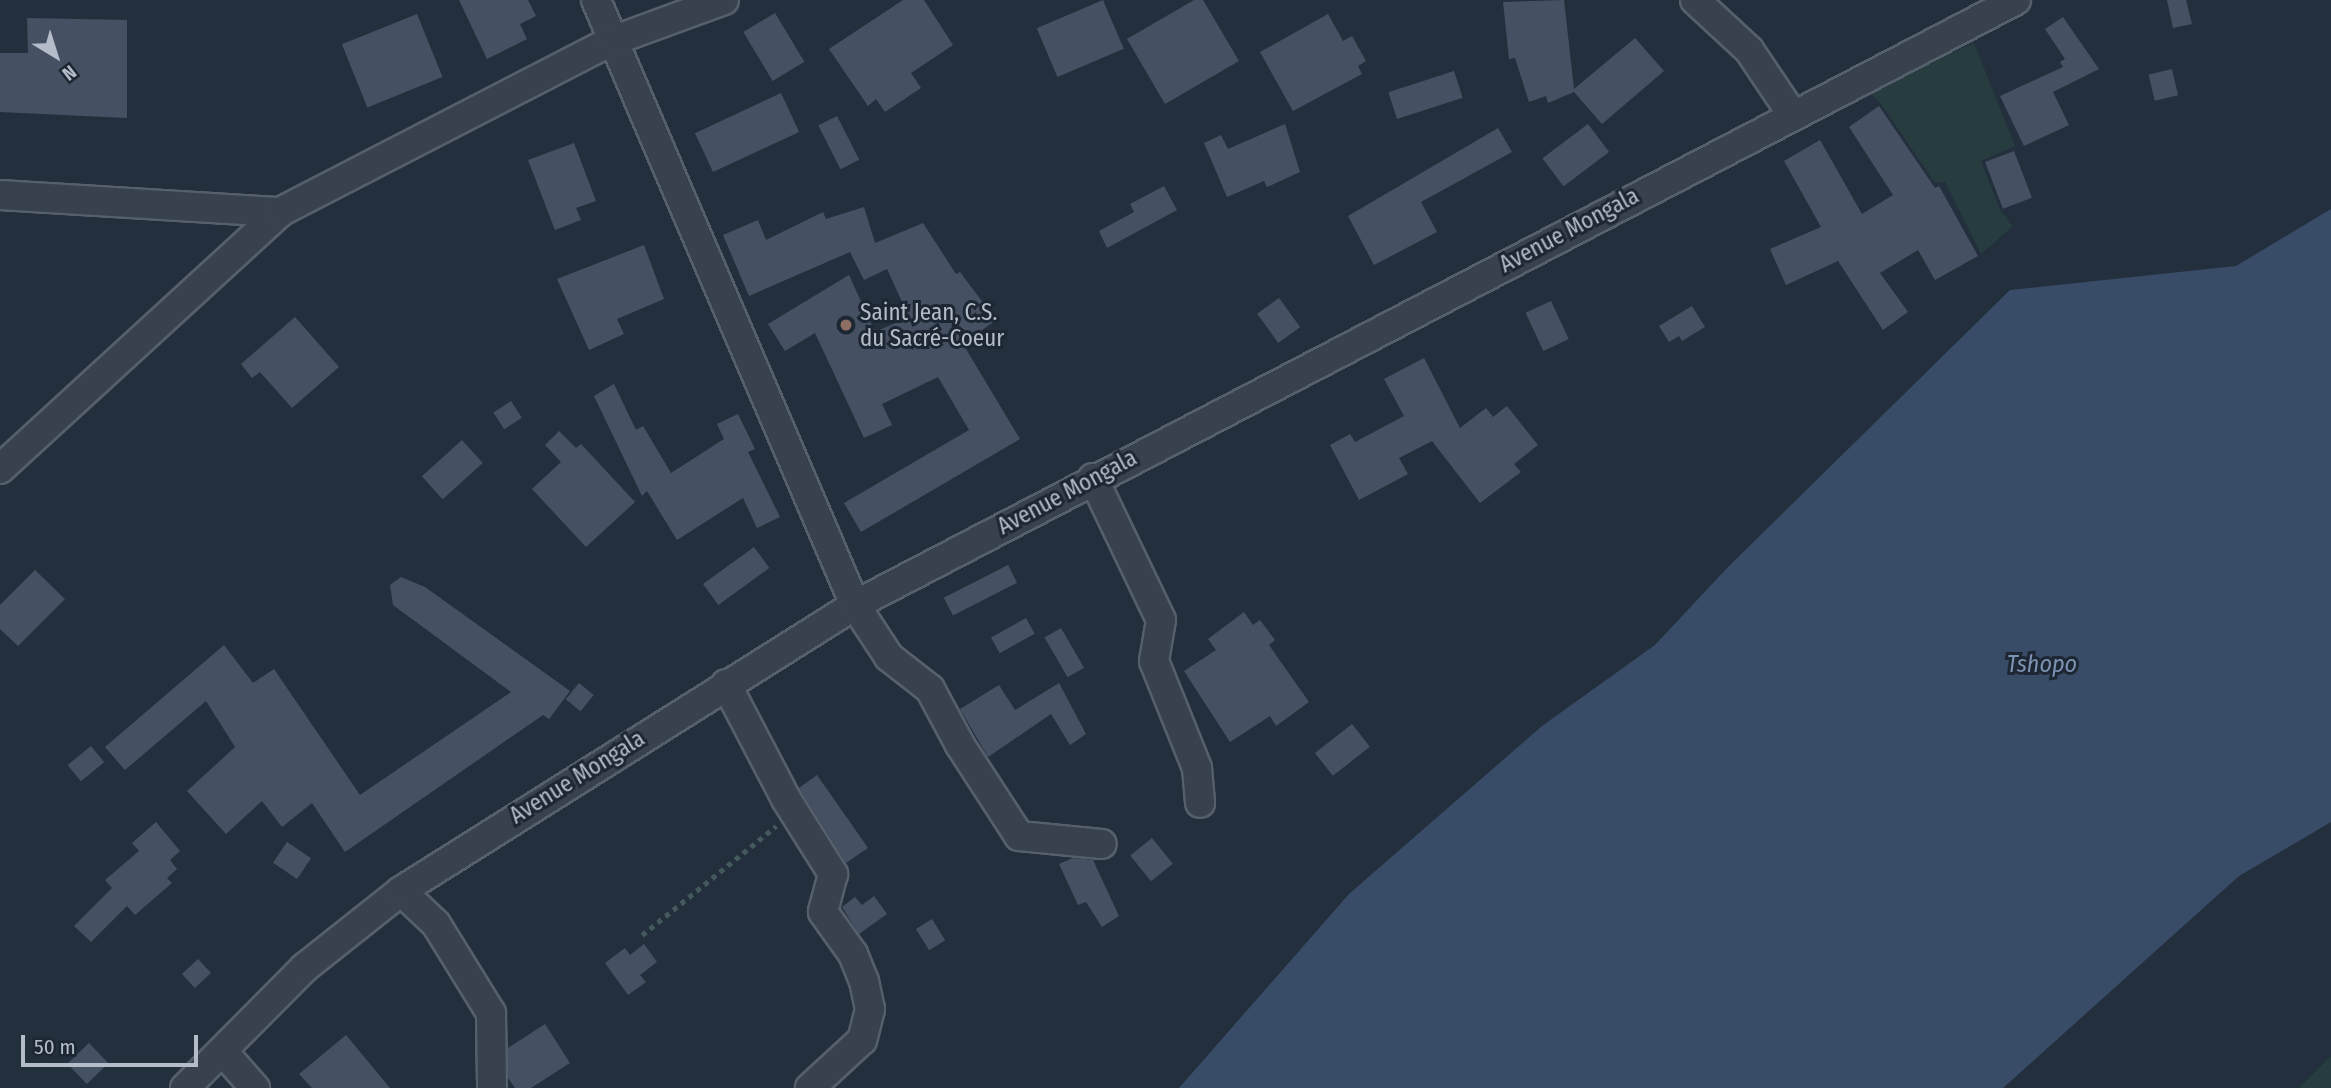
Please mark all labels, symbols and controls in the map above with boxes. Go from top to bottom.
north arrow [21,21,91,91]
text: N [58,60,81,86]
street label: Avenue Mongala [1495,182,1643,278]
place label: Saint Jean, C.S. du Sacré-Coeur [860,298,1004,352]
marker: Saint Jean, C.S. du Sacré-Coeur [838,317,854,333]
street label: Avenue Mongala [993,444,1141,540]
water label: Tshopo [2007,651,2077,679]
street label: Avenue Mongala [505,725,649,829]
scale bar [24,1021,201,1066]
text: 50 m [34,1034,76,1060]

